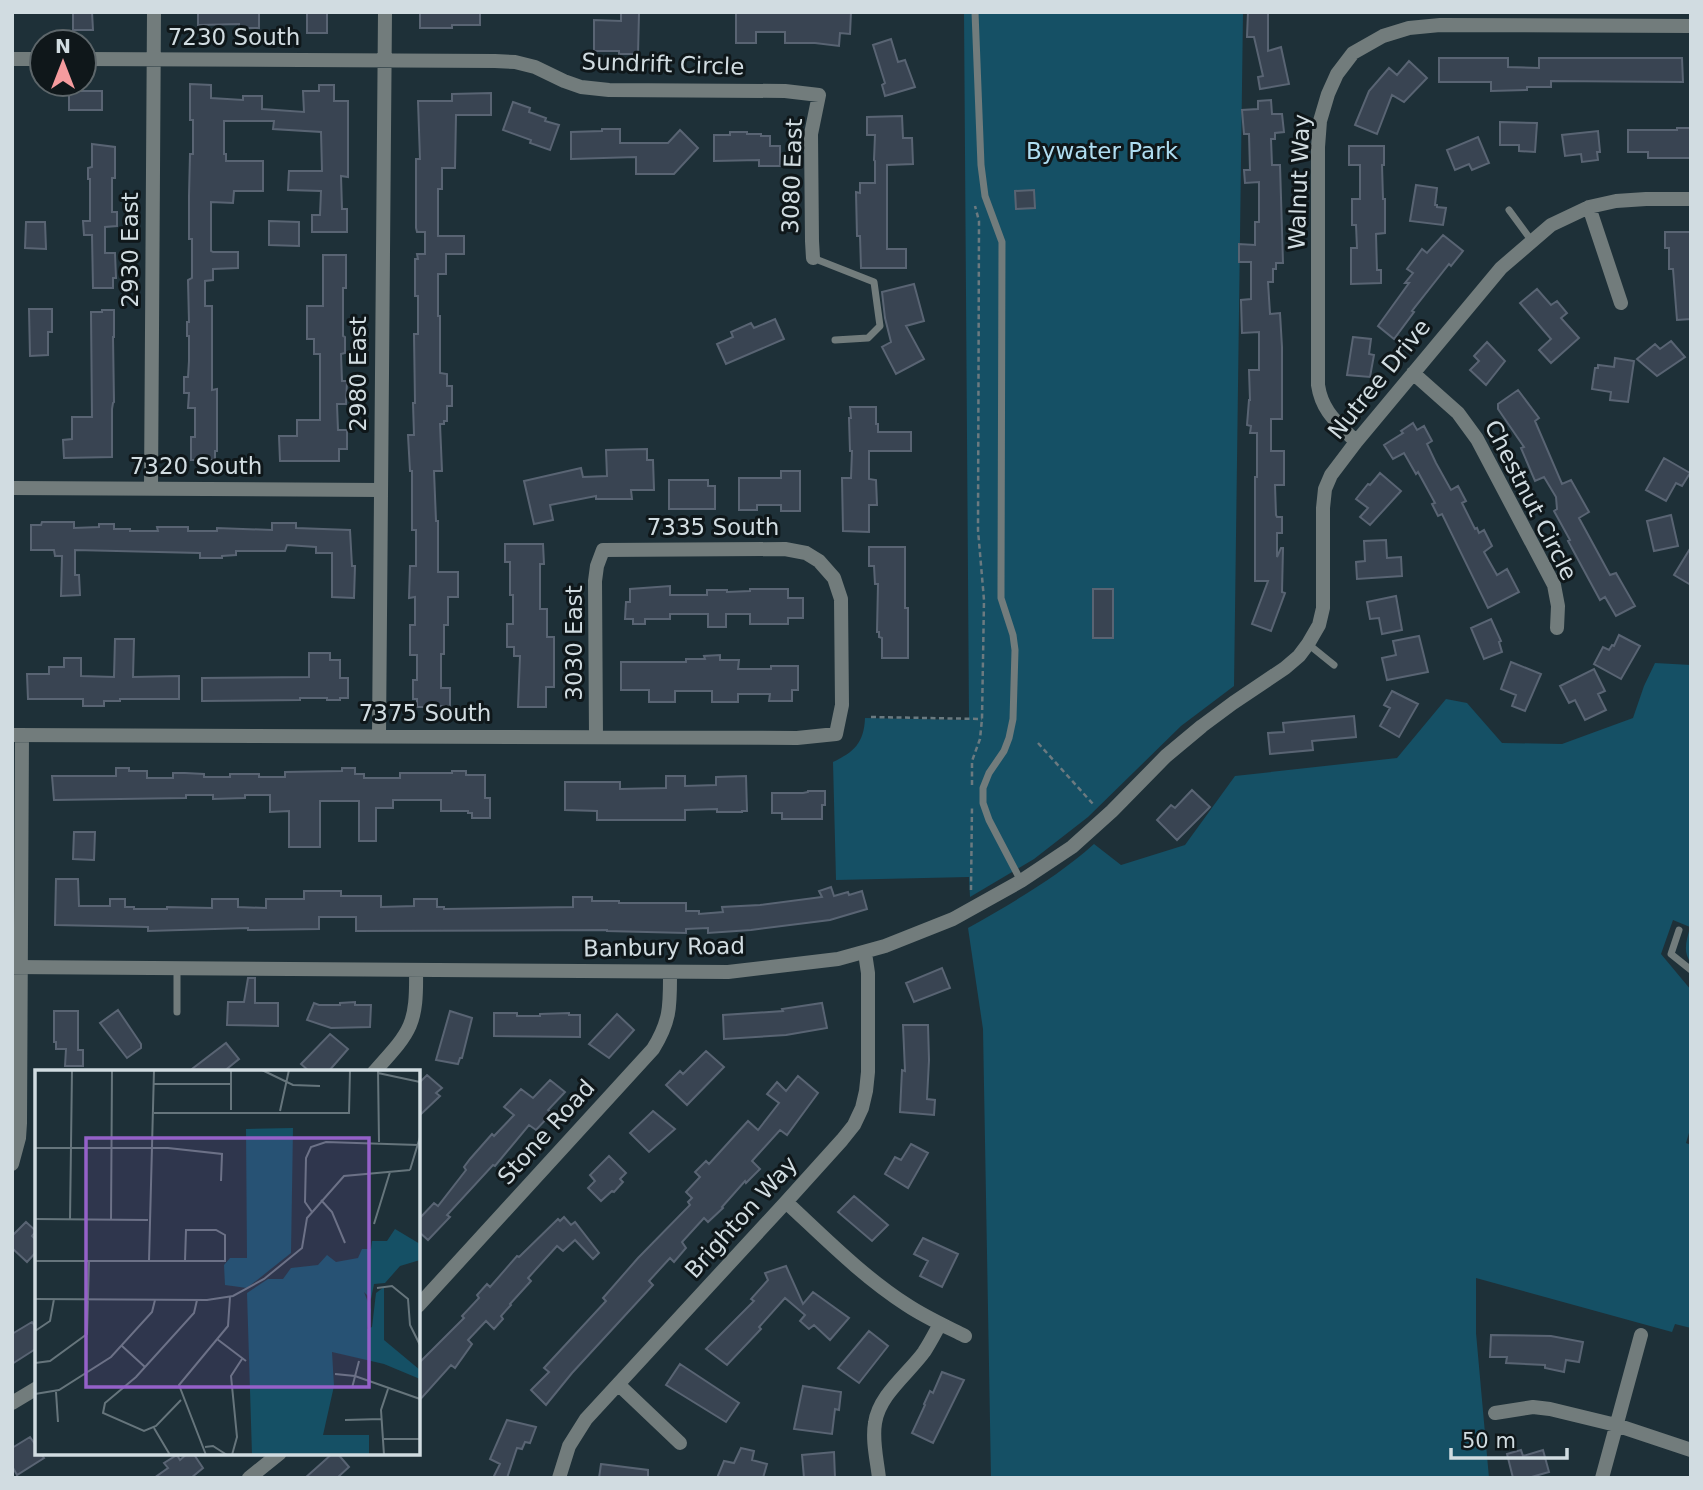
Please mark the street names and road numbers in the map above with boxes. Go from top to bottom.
street label: 7230 South [168,24,300,50]
street label: Sundrift Circle [581,48,745,80]
street label: Walnut Way [1284,113,1314,251]
street label: 3080 East [777,118,807,234]
street label: 2930 East [117,192,143,308]
street label: Nutree Drive [1323,314,1435,444]
street label: 2980 East [345,316,371,432]
street label: Chestnut Circle [1479,416,1583,584]
street label: 7320 South [130,453,262,479]
street label: 7335 South [647,514,779,540]
street label: 3030 East [561,585,587,701]
street label: 7375 South [359,700,491,726]
street label: Banbury Road [583,933,745,961]
street label: Stone Road [492,1074,600,1190]
street label: Brighton Way [680,1151,802,1283]

